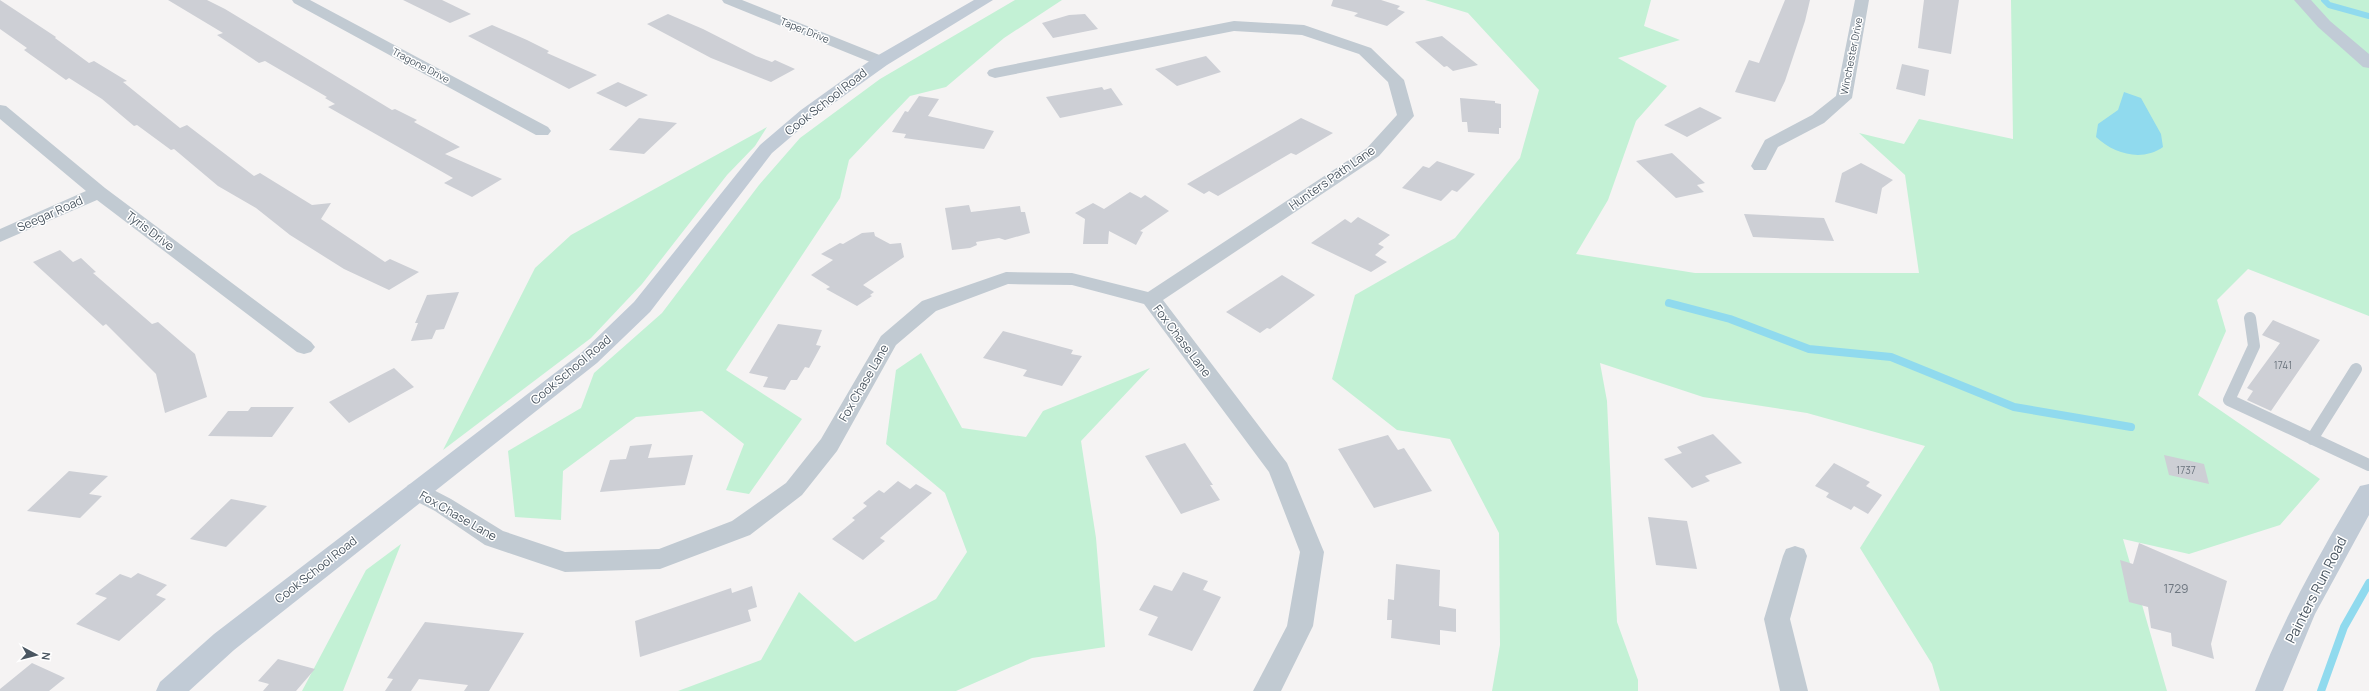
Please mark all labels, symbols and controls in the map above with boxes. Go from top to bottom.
street label: Taper Drive [778,14,832,46]
street label: Winchester Drive [1837,16,1865,96]
street label: Tragone Drive [390,44,452,86]
street label: Cook School Road [781,64,870,139]
street label: Hunters Path Lane [1285,141,1378,214]
street label: Seegar Road [14,191,85,236]
street label: Tyris Drive [123,207,178,254]
street label: Fox Chase Lane [1150,301,1215,380]
street label: Cook School Road [527,331,615,408]
street label: Fox Chase Lane [835,341,893,424]
house number: 1741 [2274,358,2292,372]
house number: 1737 [2176,463,2196,477]
street label: Fox Chase Lane [417,487,500,545]
street label: Cook School Road [271,532,360,607]
street label: Painters Run Road [2280,533,2351,646]
house number: 1729 [2164,580,2189,597]
north arrow [16,635,56,675]
text: N [38,651,54,661]

